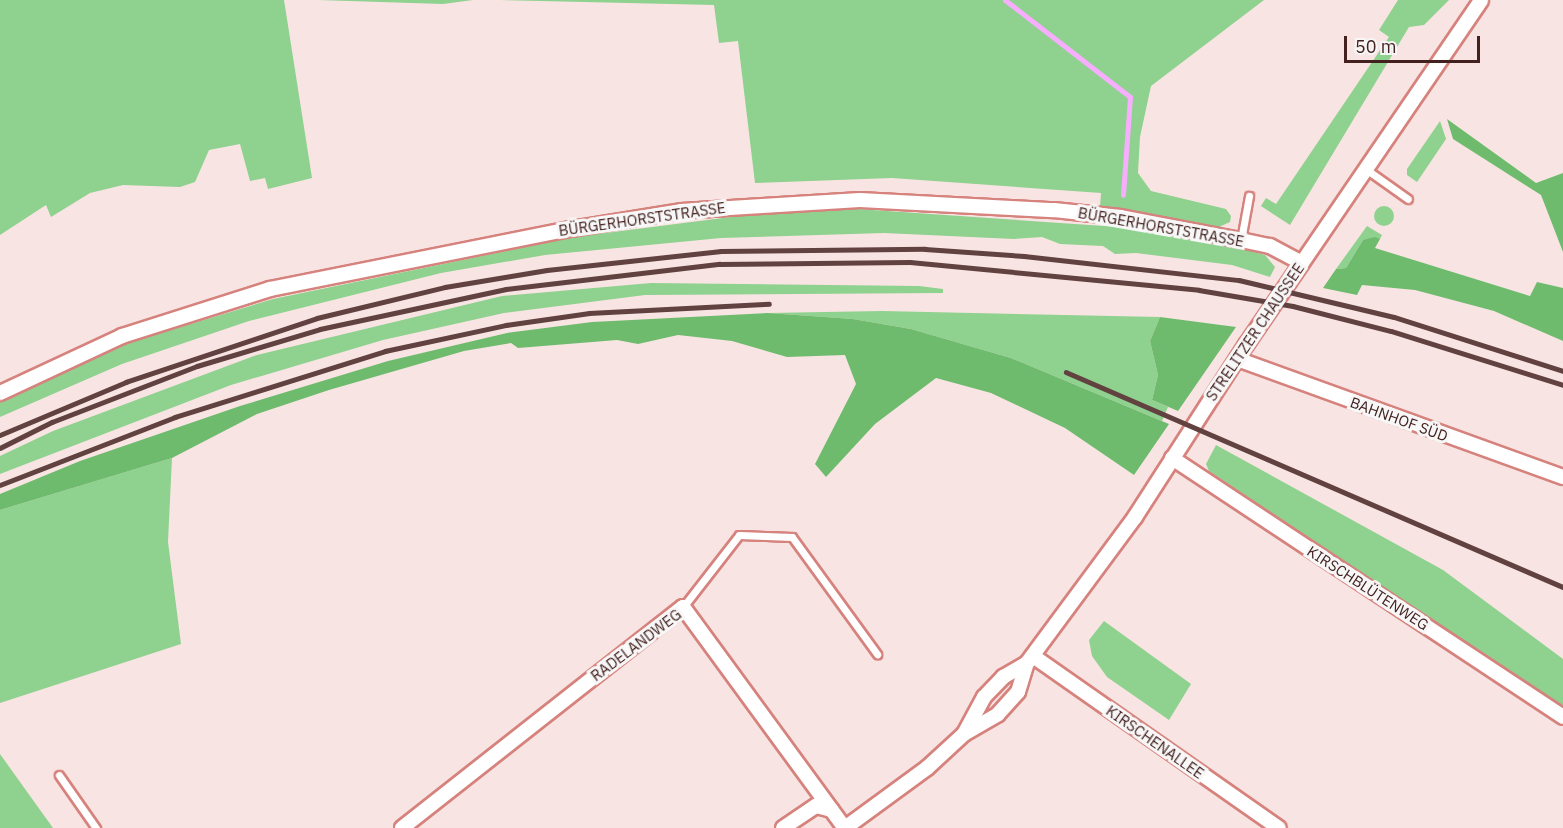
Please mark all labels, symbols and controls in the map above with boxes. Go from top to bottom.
scale bar [1347,24,1484,62]
text: 50 m [1355,35,1397,58]
street label: BÜRGERHORSTSTRASSE [557,198,727,240]
street label: BÜRGERHORSTSTRASSE [1077,204,1245,250]
street label: STRELITZER CHAUSSEE [1202,260,1308,404]
street label: BAHNHOF SÜD [1348,393,1450,445]
street label: KIRSCHBLÜTENWEG [1304,542,1432,634]
street label: RADELANDWEG [587,605,685,685]
street label: KIRSCHENALLEE [1103,702,1207,782]

